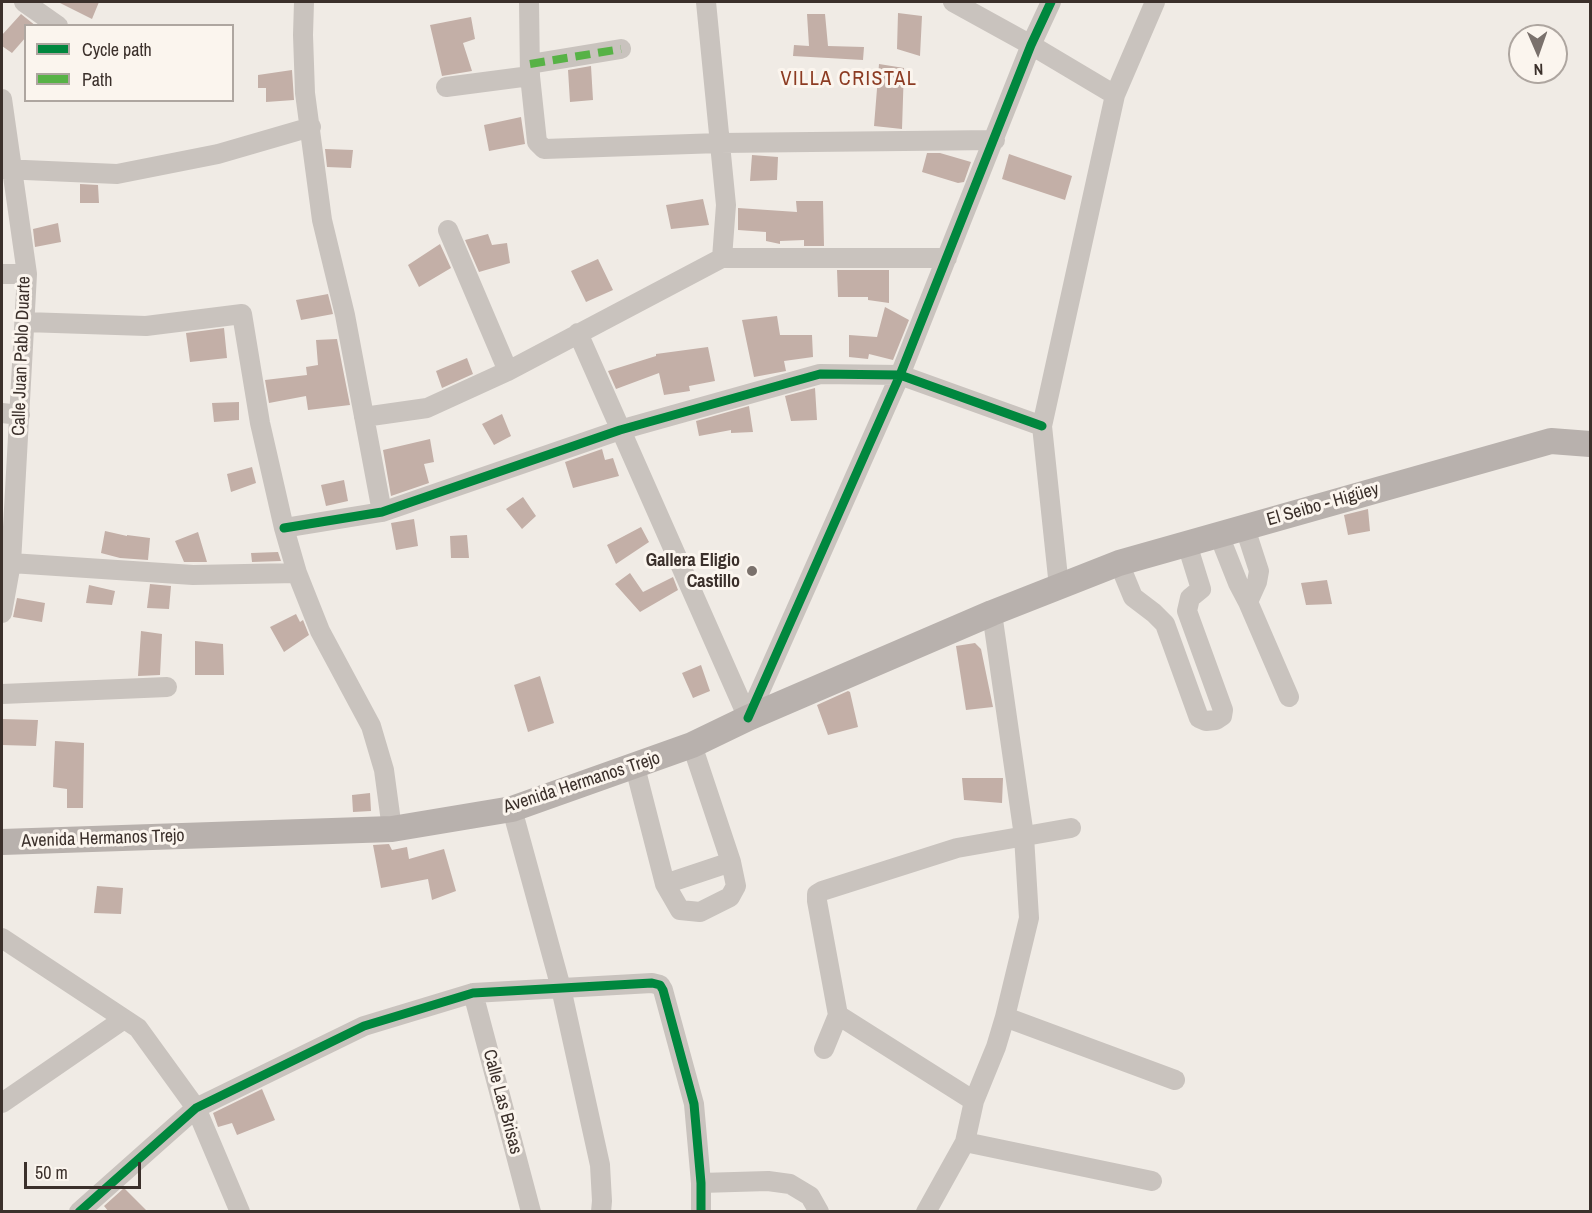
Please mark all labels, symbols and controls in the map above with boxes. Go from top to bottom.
legend [24,24,234,102]
north arrow [1508,24,1568,84]
text: Cycle path [82,37,152,62]
text: N [1533,59,1544,81]
text: Path [82,67,112,92]
district label: VILLA CRISTAL [781,68,917,92]
street label: Calle Juan Pablo Duarte [8,276,36,436]
street label: El Seibo - Higüey [1264,479,1382,531]
place label: Gallera Eligio Castillo [646,550,740,592]
marker: Gallera Eligio Castillo [745,564,759,578]
street label: Avenida Hermanos Trejo [501,748,663,818]
street label: Avenida Hermanos Trejo [21,825,185,853]
street label: Calle Las Brisas [478,1047,526,1157]
scale bar [27,1150,144,1188]
text: 50 m [35,1160,68,1185]

